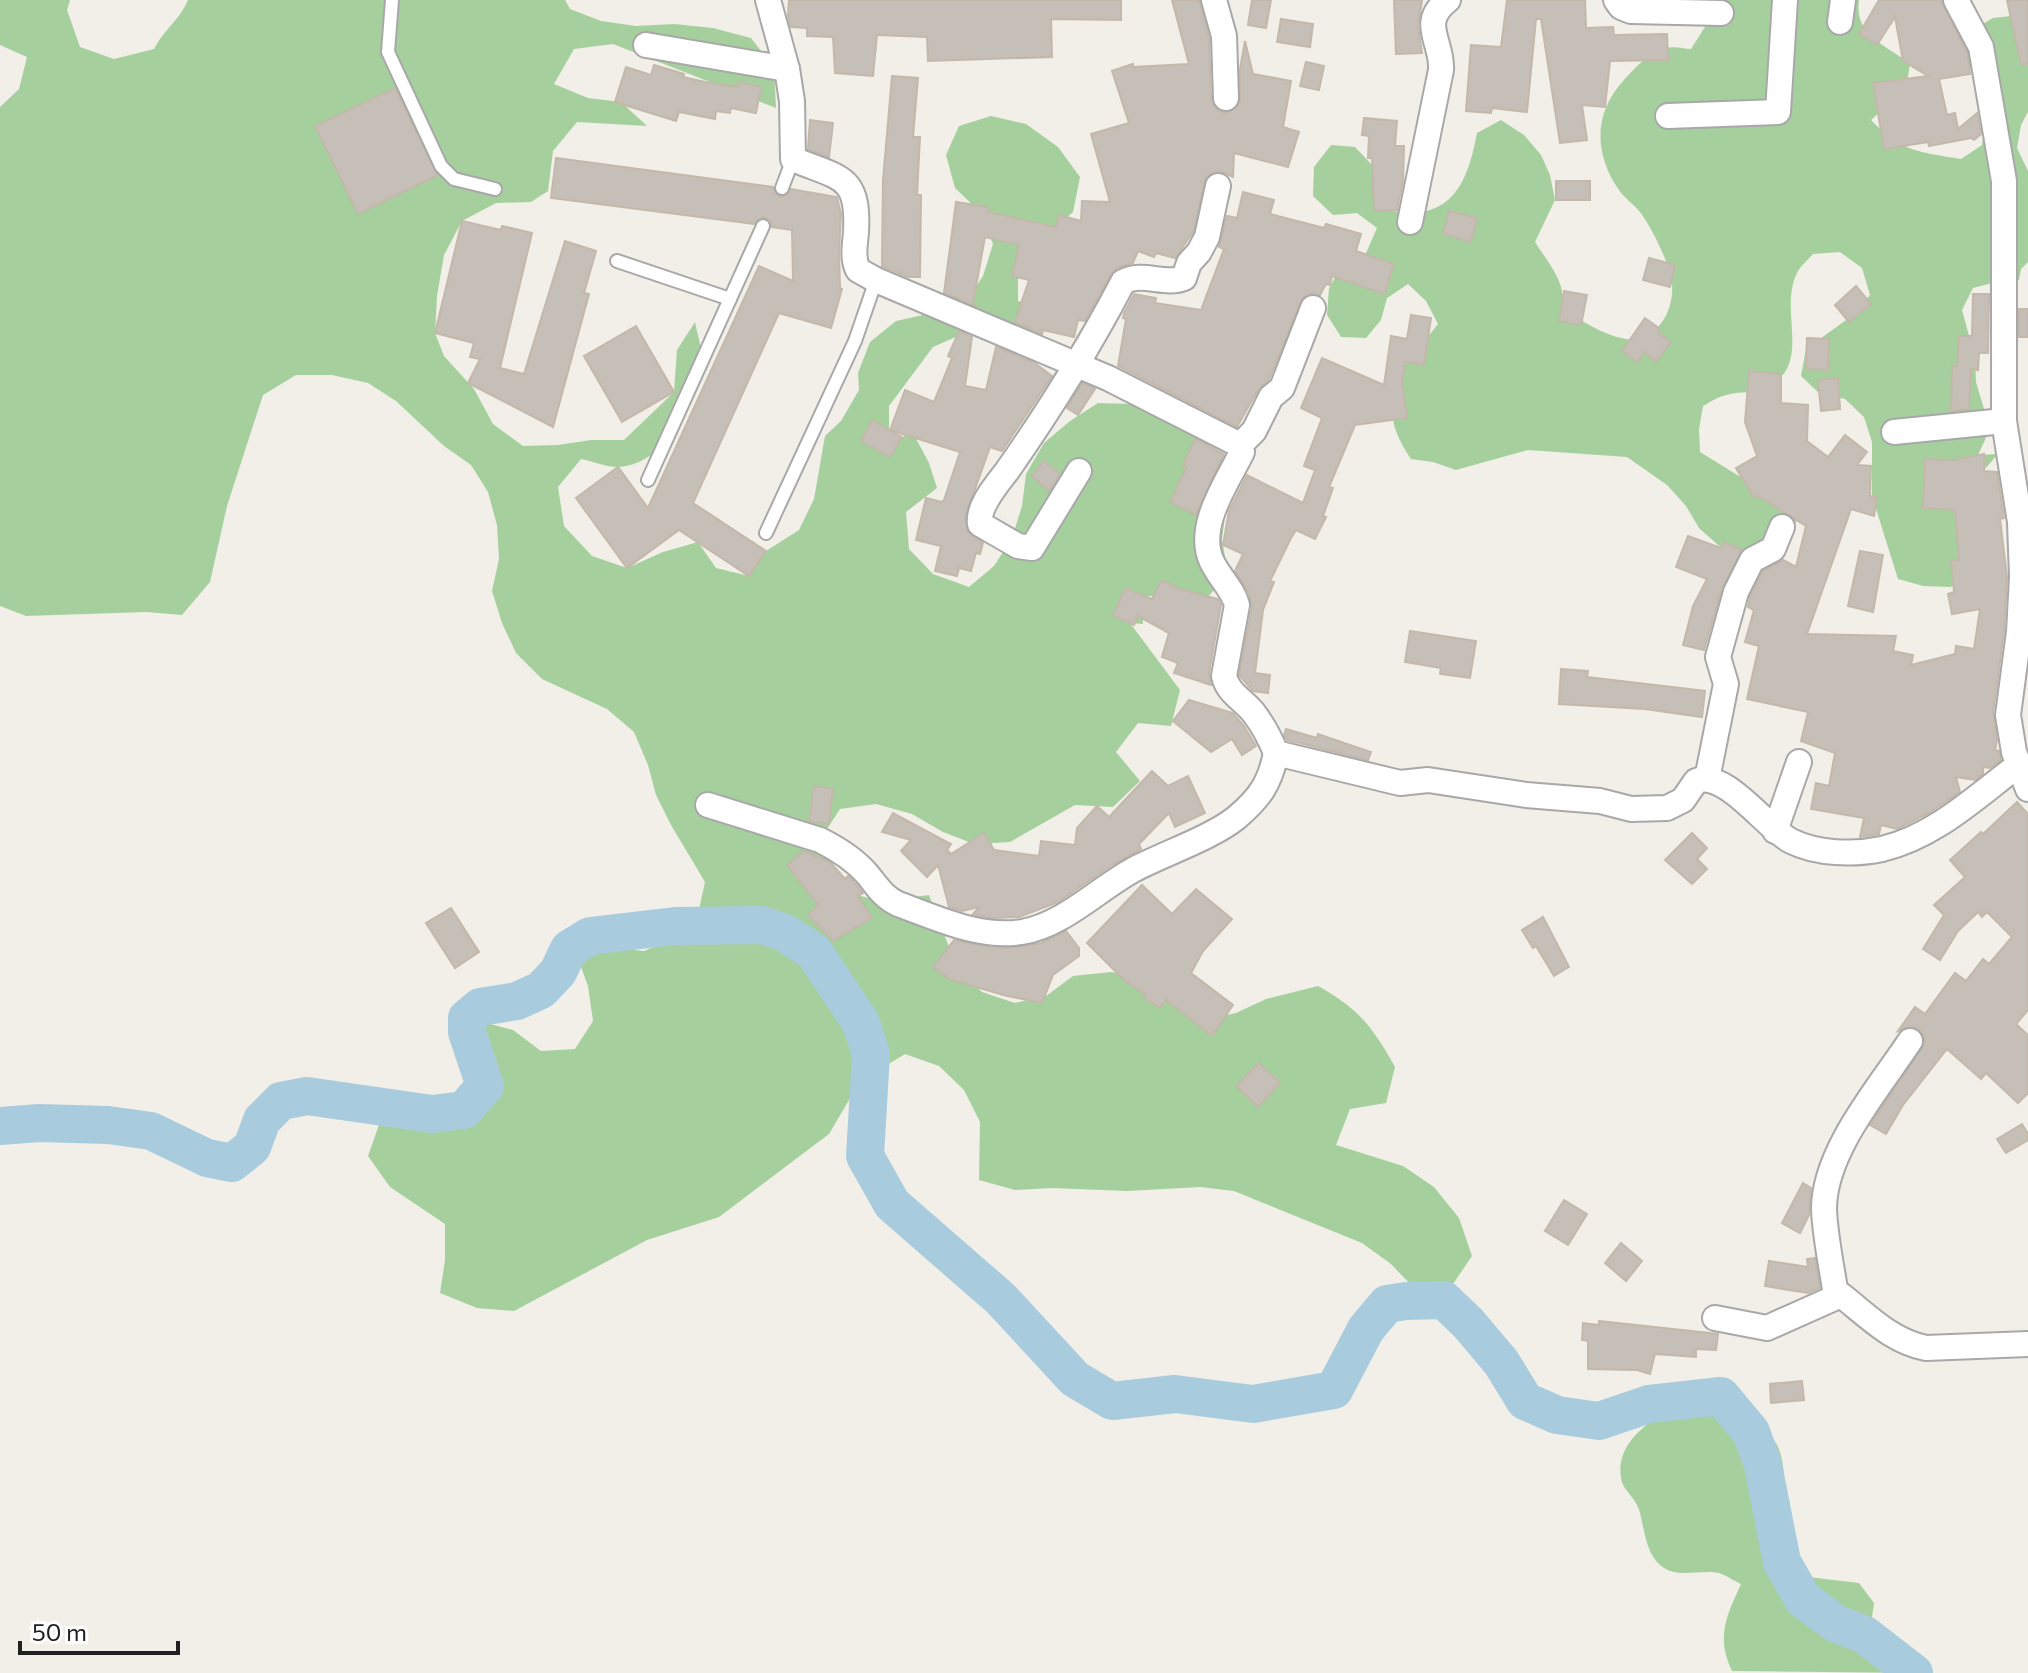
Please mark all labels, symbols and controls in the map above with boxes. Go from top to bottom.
scale bar [20,1605,178,1655]
text: 50 m [32,1617,87,1646]

